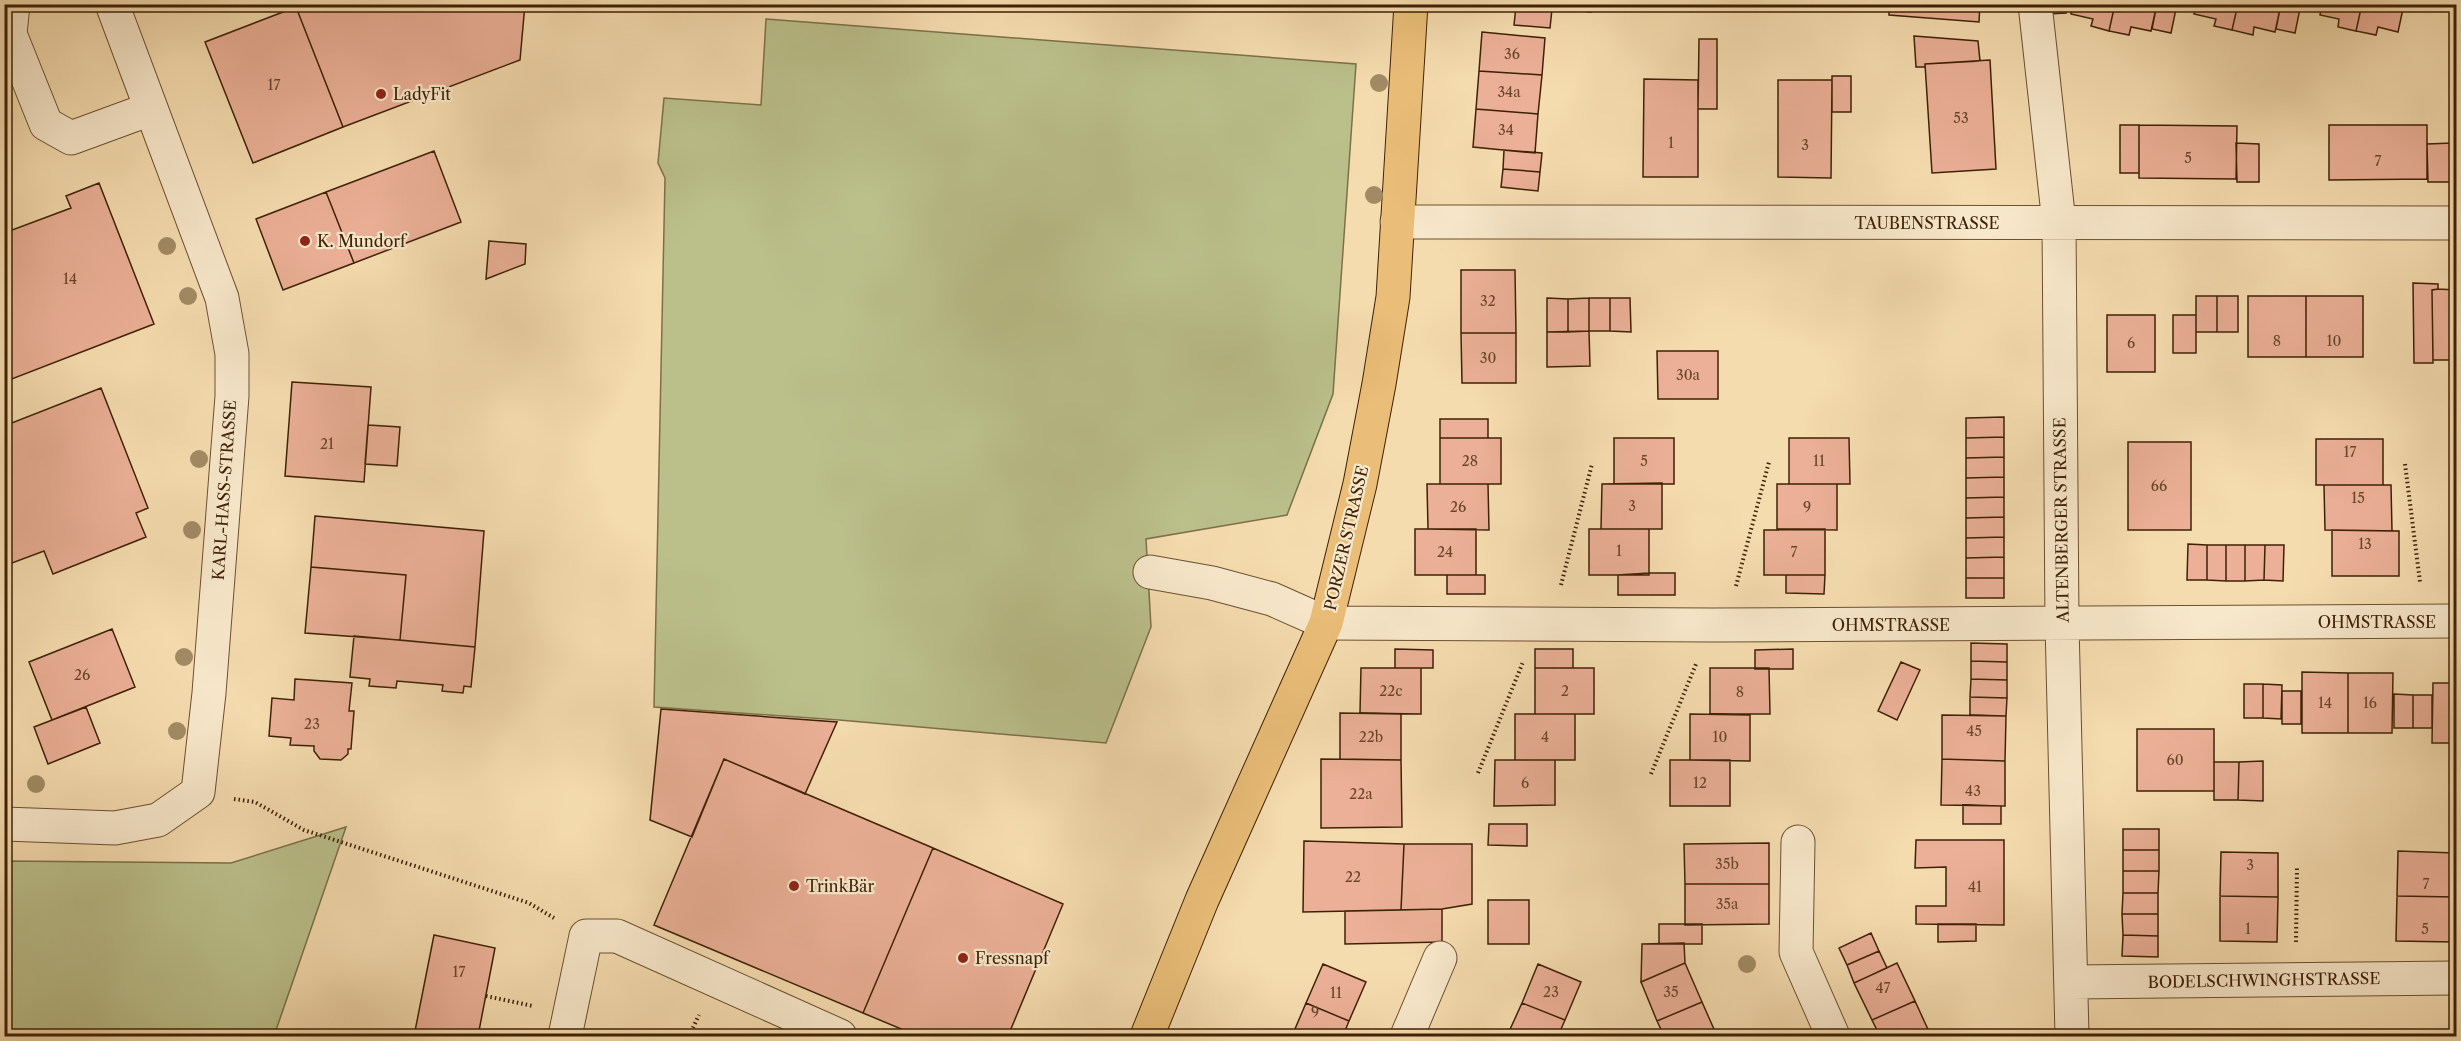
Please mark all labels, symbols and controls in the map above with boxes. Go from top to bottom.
house number: 36 [1504,45,1520,63]
house number: 17 [268,76,280,94]
house number: 34a [1497,83,1521,101]
place label: LadyFit [393,84,451,104]
marker: LadyFit [374,87,388,101]
house number: 53 [1953,109,1969,127]
house number: 34 [1498,121,1514,139]
house number: 1 [1668,134,1674,152]
house number: 3 [1801,136,1809,154]
house number: 5 [2184,149,2192,167]
house number: 7 [2375,152,2382,170]
street label: TAUBENSTRASSE [1854,213,2000,233]
place label: K. Mundorf [317,231,408,251]
marker: K. Mundorf [298,234,312,248]
house number: 14 [63,270,77,288]
house number: 32 [1480,292,1496,310]
house number: 8 [2273,332,2281,350]
house number: 10 [2327,332,2341,350]
house number: 6 [2127,334,2135,352]
house number: 30 [1480,349,1496,367]
house number: 30a [1676,366,1701,384]
street label: KARL-HASS-STRASSE [208,399,240,581]
street label: ALTENBERGER STRASSE [2049,417,2073,624]
house number: 21 [320,435,334,453]
house number: 17 [2344,443,2356,461]
house number: 28 [1462,452,1478,470]
house number: 5 [1640,452,1648,470]
house number: 11 [1813,452,1825,470]
street label: PORZER STRASSE [1320,464,1372,612]
house number: 66 [2151,477,2167,495]
house number: 15 [2351,489,2365,507]
house number: 3 [1628,497,1636,515]
house number: 26 [1450,498,1466,516]
house number: 9 [1803,498,1811,516]
house number: 13 [2358,535,2372,553]
house number: 1 [1616,542,1622,560]
house number: 24 [1437,543,1453,561]
house number: 7 [1791,543,1798,561]
street label: OHMSTRASSE [2318,612,2436,632]
street label: OHMSTRASSE [1832,615,1950,635]
house number: 26 [74,666,90,684]
house number: 22c [1379,682,1403,700]
house number: 2 [1561,682,1569,700]
house number: 8 [1736,683,1744,701]
house number: 14 [2318,694,2332,712]
house number: 16 [2363,694,2377,712]
house number: 23 [304,715,320,733]
house number: 45 [1966,722,1982,740]
house number: 22b [1359,728,1383,746]
house number: 4 [1541,728,1549,746]
house number: 10 [1713,728,1727,746]
house number: 60 [2166,751,2184,769]
house number: 6 [1521,774,1529,792]
house number: 12 [1693,774,1707,792]
house number: 43 [1965,782,1981,800]
house number: 22a [1349,785,1373,803]
house number: 35b [1715,855,1739,873]
house number: 3 [2246,856,2254,874]
house number: 22 [1345,868,1361,886]
house number: 7 [2423,875,2430,893]
place label: TrinkBär [806,876,874,896]
house number: 41 [1968,878,1982,896]
marker: TrinkBär [787,879,801,893]
house number: 35a [1716,895,1739,913]
house number: 1 [2245,920,2251,938]
house number: 5 [2421,920,2429,938]
place label: Fressnapf [975,948,1051,968]
marker: Fressnapf [956,951,970,965]
house number: 17 [453,963,465,981]
street label: BODELSCHWINGHSTRASSE [2147,968,2381,992]
house number: 47 [1876,979,1891,997]
house number: 23 [1543,983,1559,1001]
house number: 35 [1663,983,1679,1001]
house number: 11 [1330,984,1342,1002]
house number: 9 [1311,1003,1319,1021]

